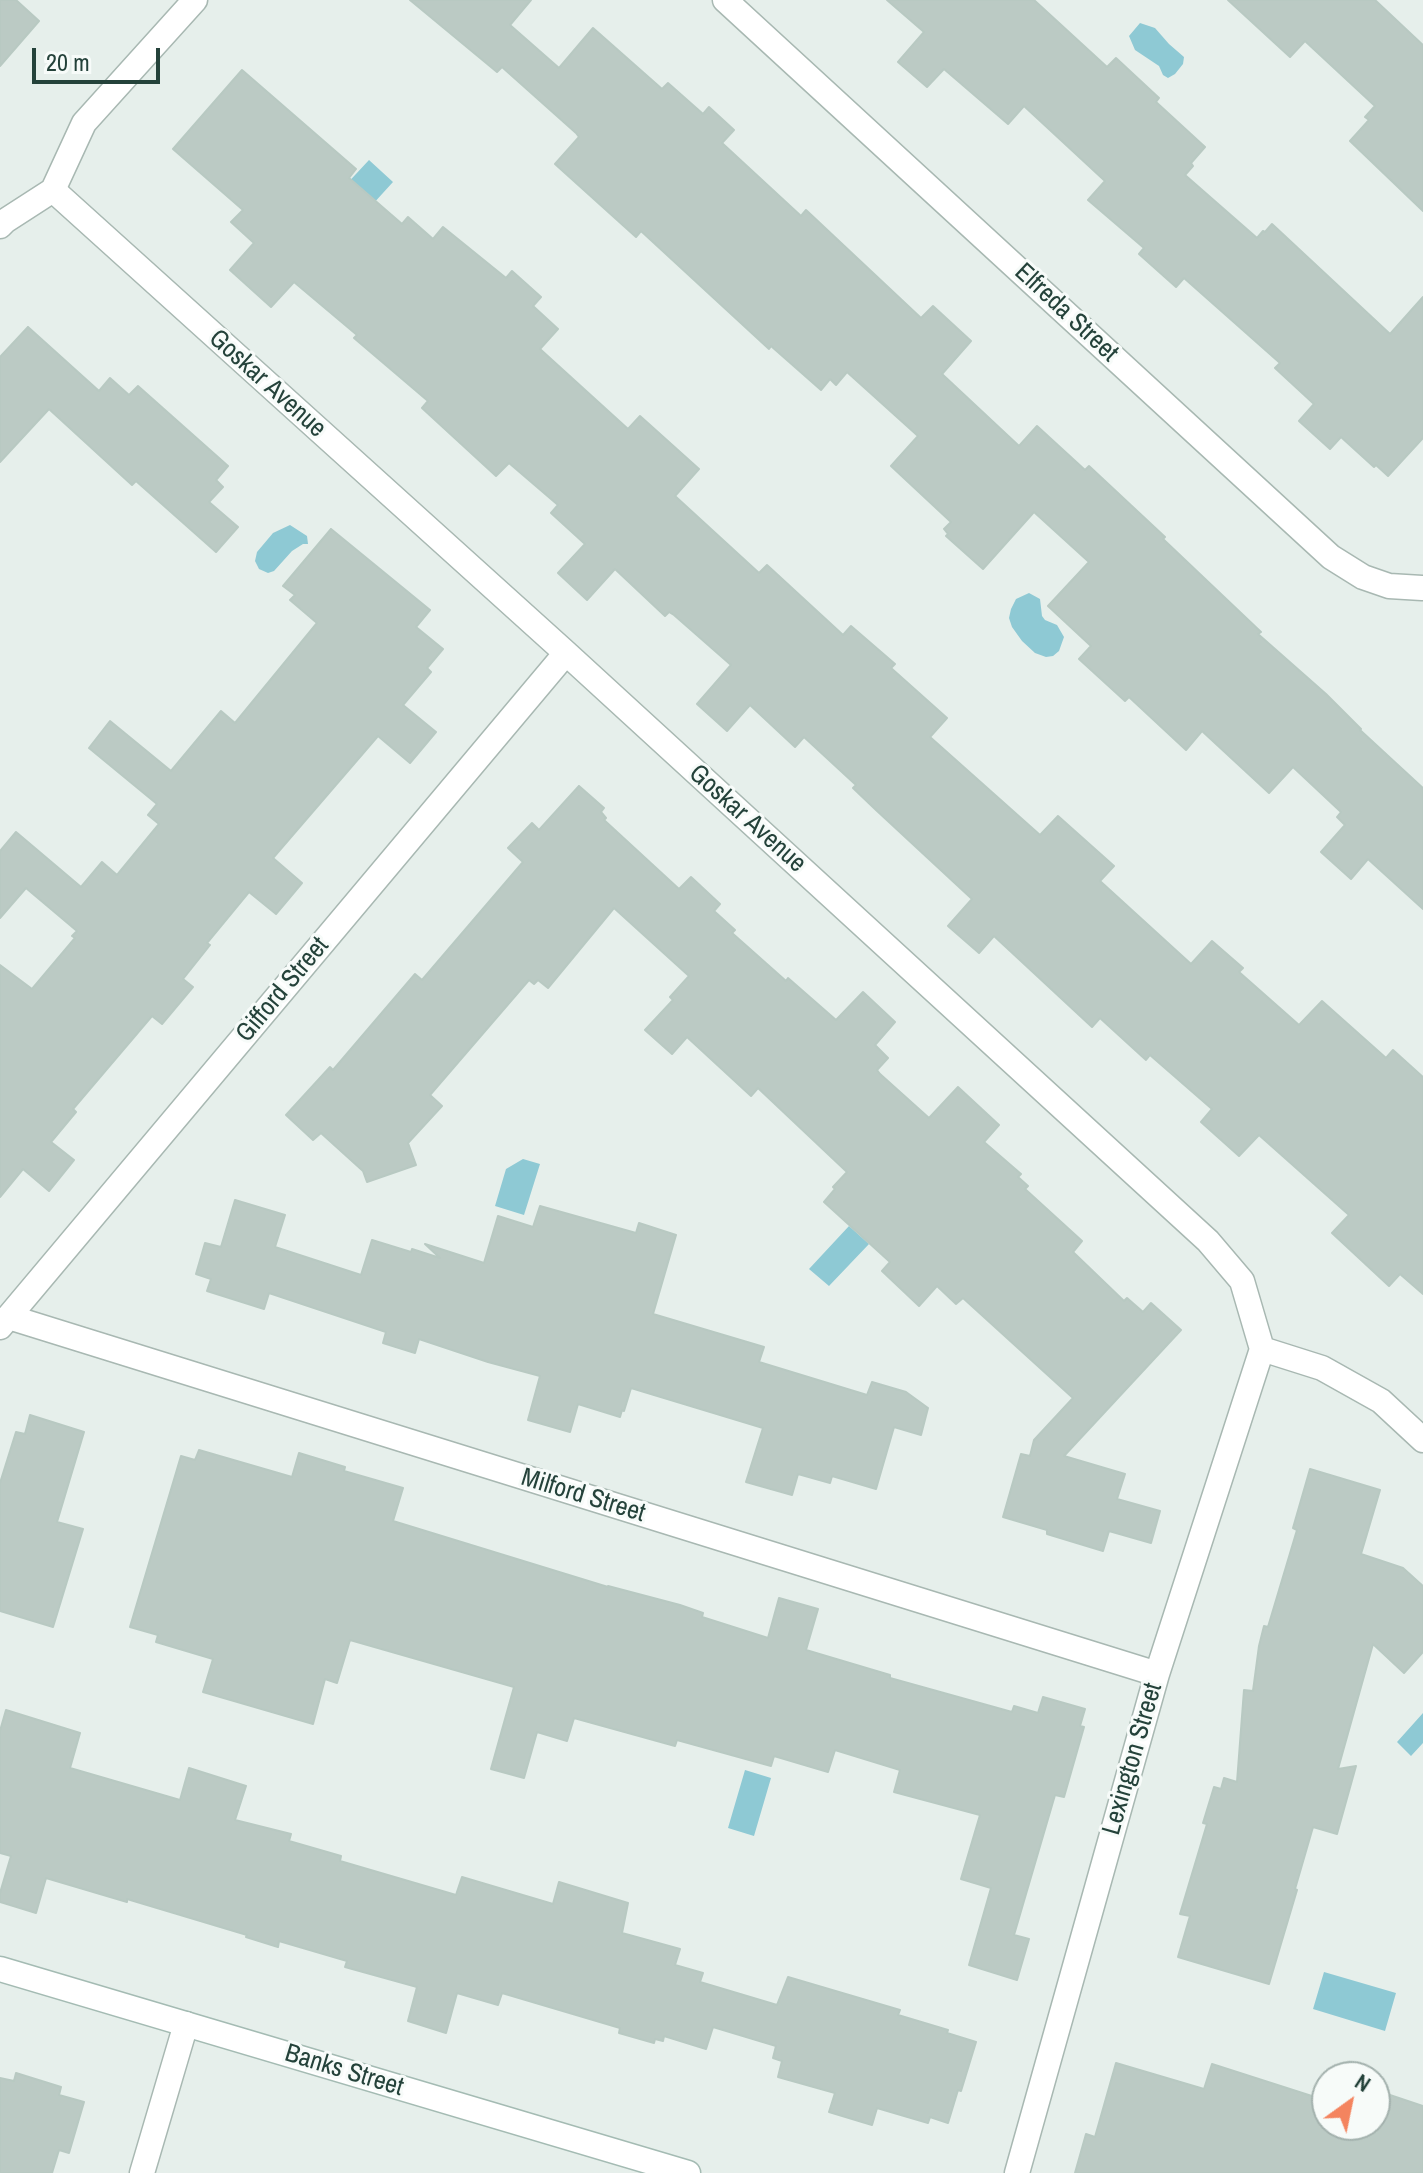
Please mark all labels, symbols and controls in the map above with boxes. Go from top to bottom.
scale bar [36,32,164,82]
text: 20 m [46,46,90,78]
street label: Elfreda Street [1008,257,1124,369]
street label: Goskar Avenue [202,323,332,445]
street label: Goskar Avenue [682,758,812,880]
street label: Gifford Street [230,931,336,1049]
street label: Milford Street [517,1462,649,1530]
street label: Lexington Street [1096,1679,1170,1839]
street label: Banks Street [281,2038,407,2104]
north arrow [1311,2061,1391,2141]
text: N [1349,2066,1377,2099]

